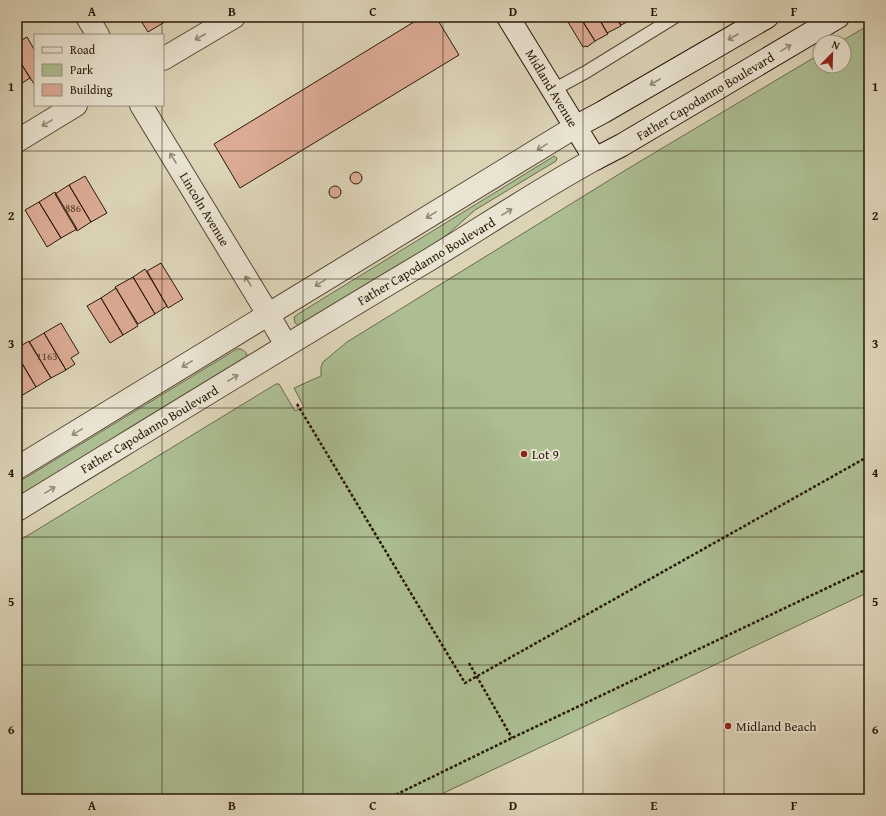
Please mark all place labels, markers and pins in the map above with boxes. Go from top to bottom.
place label: Lot 9 [532,445,559,464]
marker: Lot 9 [519,449,529,459]
place label: Midland Beach [736,717,817,736]
marker: Midland Beach [723,721,733,731]

